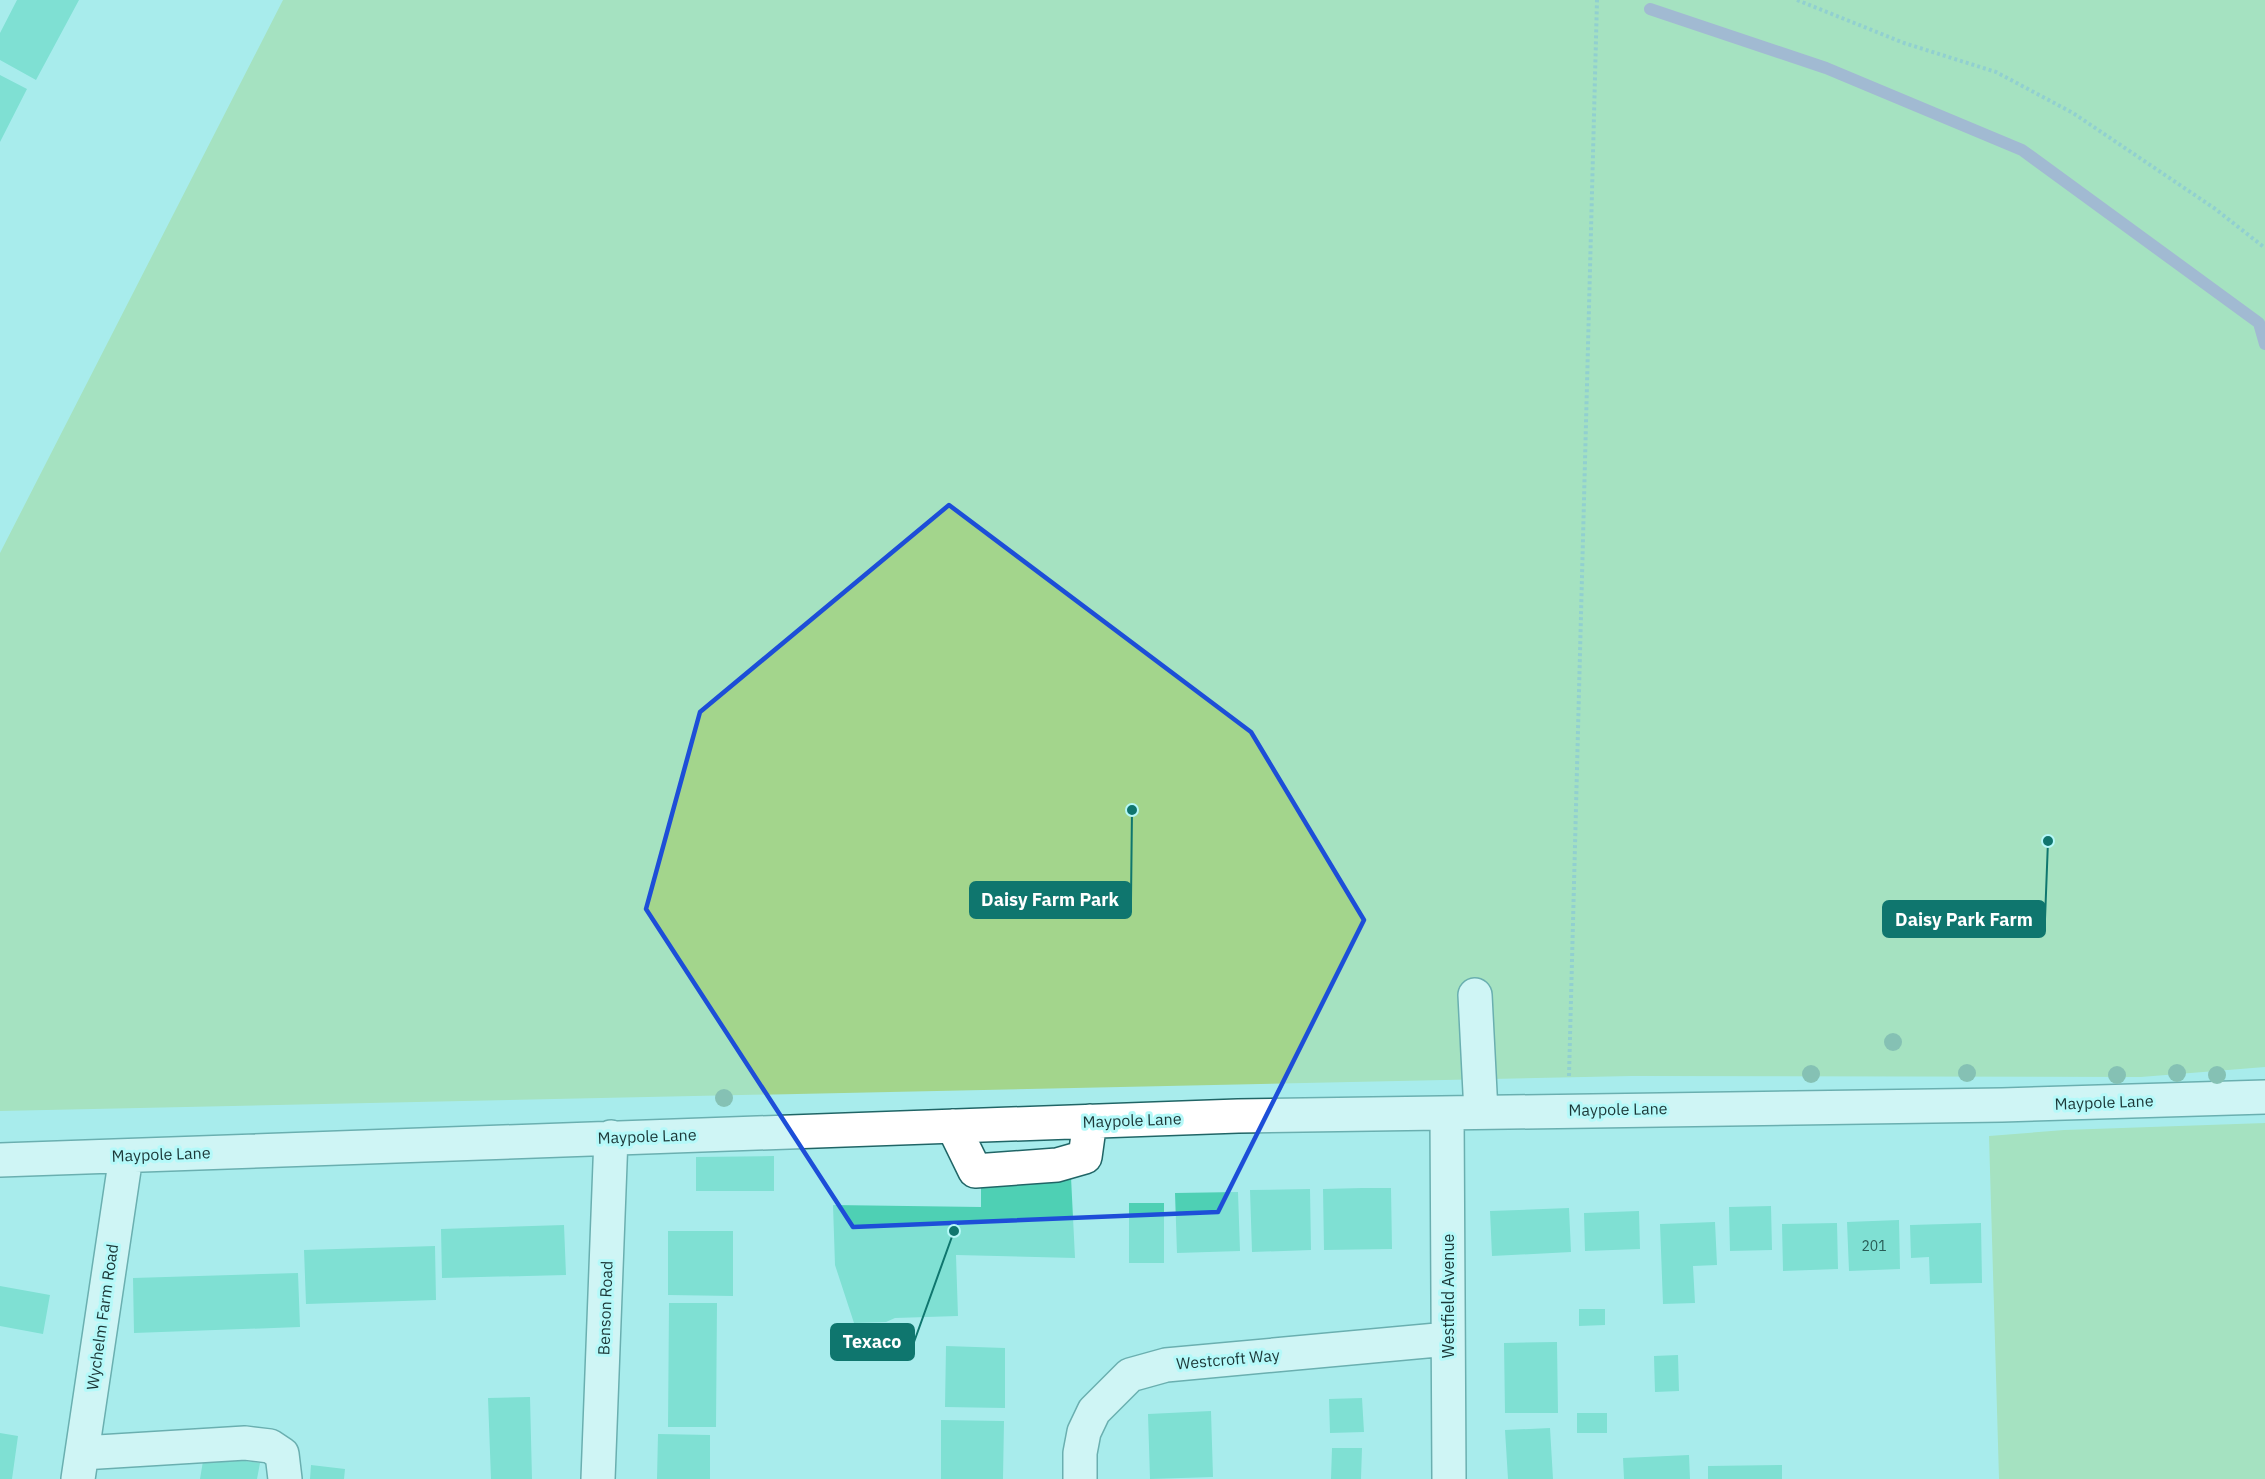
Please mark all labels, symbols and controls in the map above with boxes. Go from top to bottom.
callout: Daisy Farm Park [970,882,1131,918]
text: Daisy Farm Park [981,888,1120,911]
callout: Daisy Park Farm [1883,901,2045,937]
text: Daisy Park Farm [1895,908,2033,931]
street label: Maypole Lane [2054,1090,2154,1114]
street label: Maypole Lane [1568,1098,1668,1120]
street label: Maypole Lane [1082,1108,1182,1132]
street label: Maypole Lane [597,1124,697,1148]
street label: Maypole Lane [111,1142,211,1166]
street label: Westfield Avenue [1438,1233,1458,1358]
house number: 201 [1861,1237,1887,1255]
street label: Wychelm Farm Road [82,1243,122,1391]
street label: Benson Road [593,1260,617,1356]
callout: Texaco [831,1324,914,1360]
text: Texaco [843,1330,901,1353]
street label: Westcroft Way [1175,1345,1281,1373]

